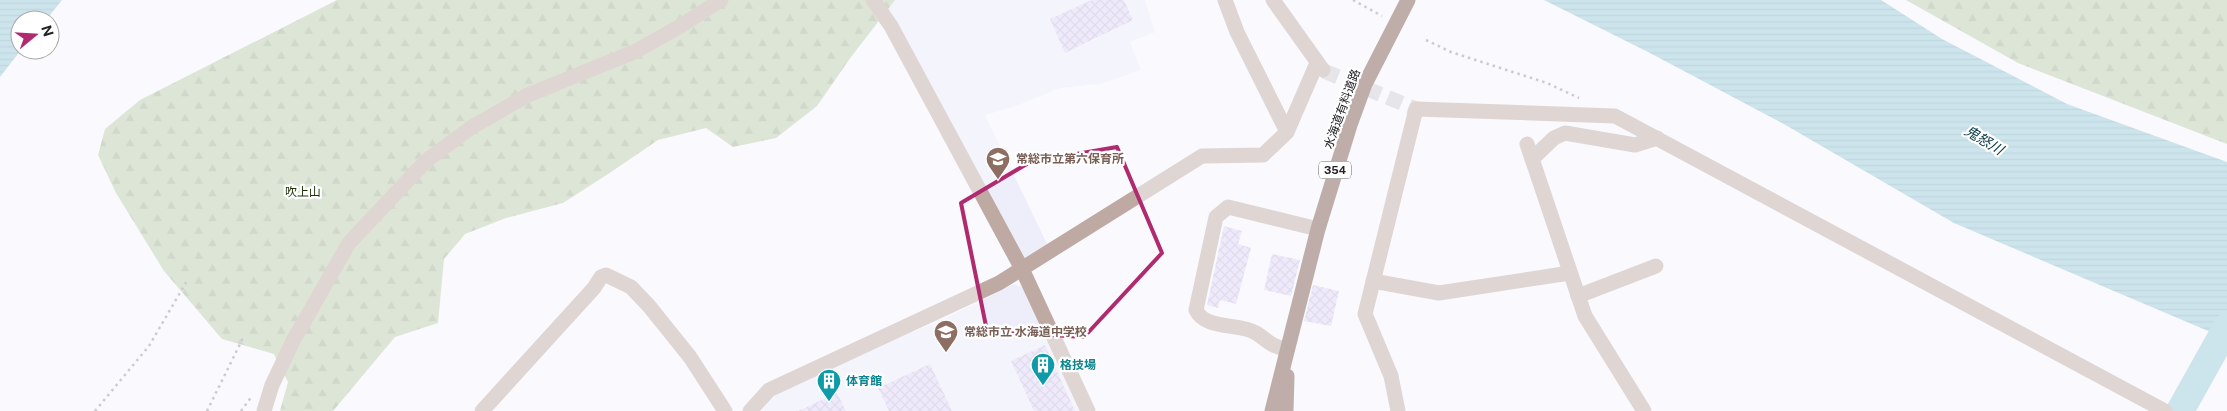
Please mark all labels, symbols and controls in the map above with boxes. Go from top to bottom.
north arrow [10,10,60,60]
text: N [38,23,57,39]
street label: 水海道有料道路 [1321,67,1363,151]
water label: 鬼怒川 [1962,122,2008,159]
school or university icon: 常総市立第六保育所 [985,146,1011,180]
place label: 常総市立第六保育所 [1016,152,1124,166]
road number: 354 [1319,162,1351,178]
park label: 吹上山 [285,185,321,199]
school or university icon: 常総市立 水海道中学校 [933,319,959,353]
place label: 常総市立 水海道中学校 [964,325,1087,339]
building icon: 格技場 [1030,352,1056,386]
place label: 格技場 [1060,358,1096,372]
building icon: 体育館 [816,368,842,402]
place label: 体育館 [846,374,882,388]

